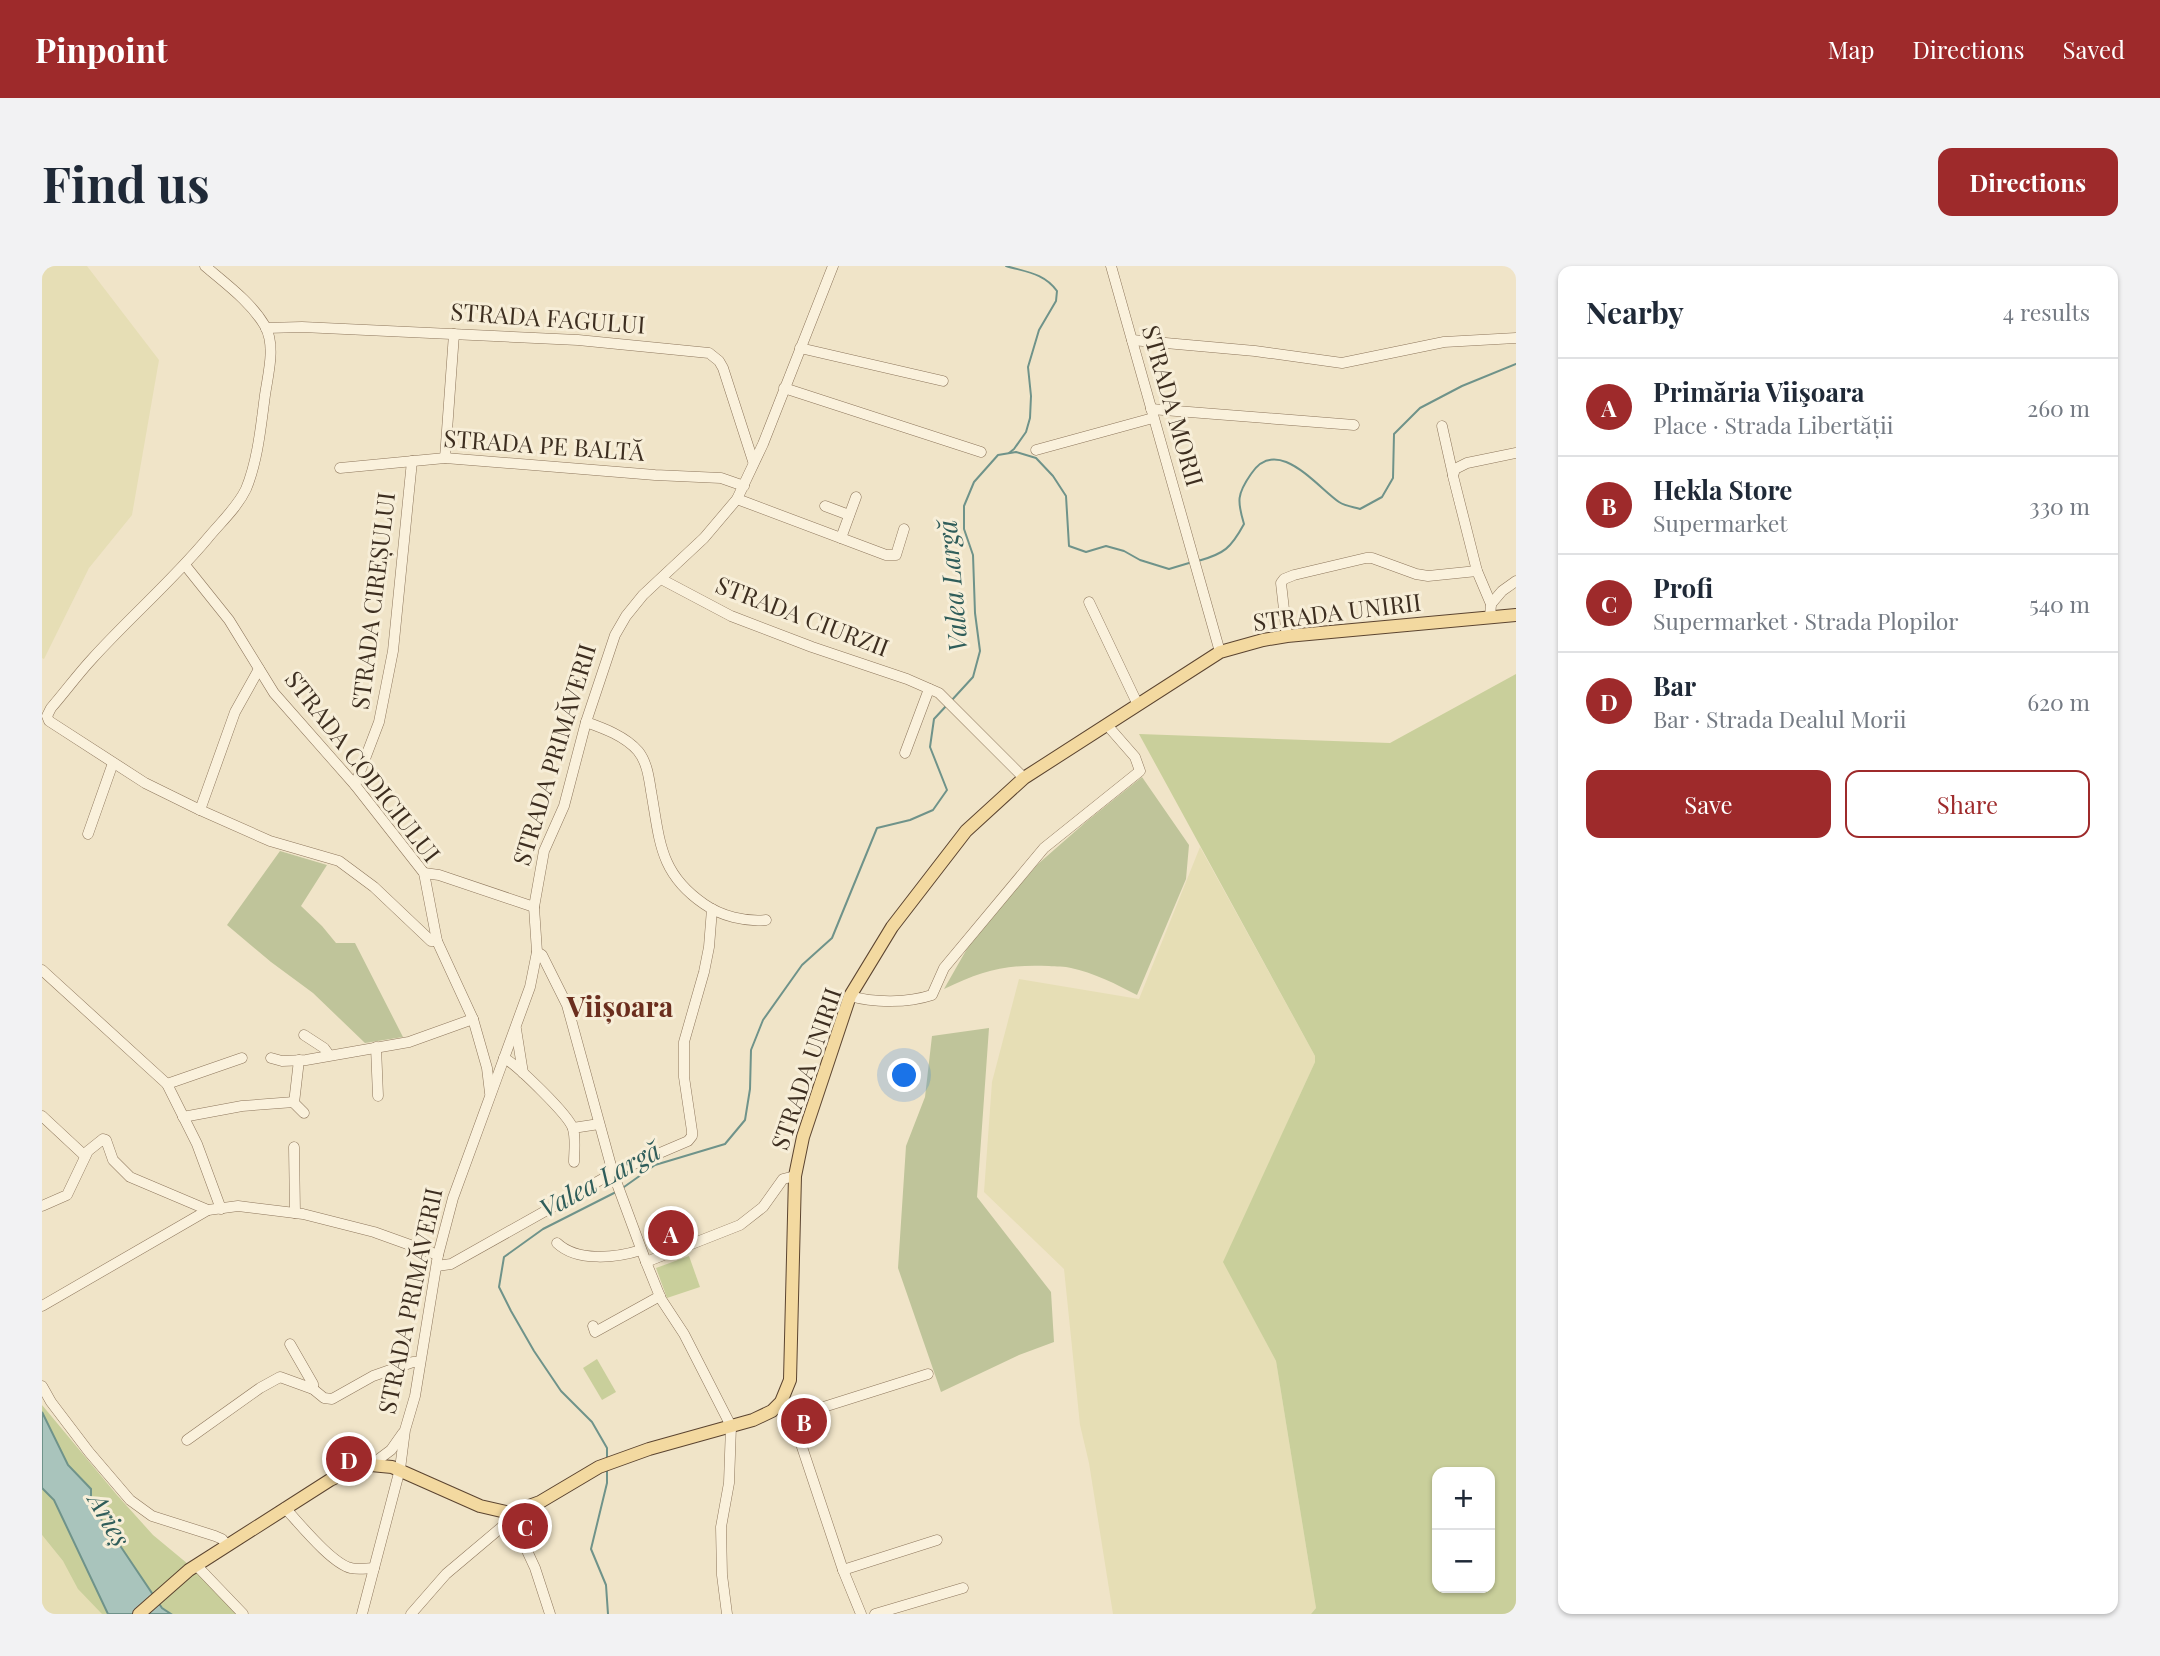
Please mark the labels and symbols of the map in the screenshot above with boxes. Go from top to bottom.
street label: STRADA FAGULUI [450,294,647,340]
street label: STRADA MORII [1136,321,1212,490]
street label: STRADA PE BALTĂ [443,421,647,467]
street label: STRADA CIREȘULUI [343,490,401,711]
water label: Valea Largă [928,516,975,654]
street label: STRADA CIURZII [712,567,894,663]
street label: STRADA UNIRII [1251,585,1423,637]
street label: STRADA PRIMĂVERII [504,640,602,869]
street label: STRADA CODICIULUI [279,663,448,868]
street label: STRADA UNIRII [762,983,848,1154]
district label: Viișoara [566,987,674,1024]
your location [887,1058,921,1092]
water label: Valea Largă [533,1131,668,1225]
street label: STRADA PRIMĂVERII [369,1185,449,1416]
pin: A [648,1207,694,1259]
pin: B [781,1395,827,1447]
pin: D [326,1433,372,1485]
water label: Arieș [80,1484,140,1552]
pin: C [502,1500,548,1552]

